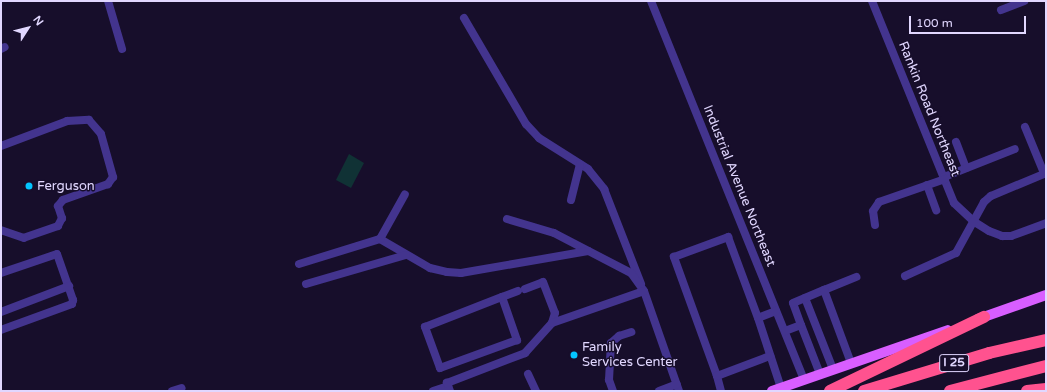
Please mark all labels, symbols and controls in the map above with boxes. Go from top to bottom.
north arrow [8,8,48,48]
scale bar [911,8,1028,34]
text: N [30,13,46,28]
text: 100 m [916,16,953,30]
street label: Rankin Road Northeast [895,39,963,179]
street label: Industrial Avenue Northeast [699,103,779,269]
place label: Ferguson [37,178,95,194]
marker: Ferguson [24,181,34,191]
place label: Family Services Center [582,340,677,371]
marker: Family Services Center [569,350,579,360]
road number: I 25 [939,353,969,373]

